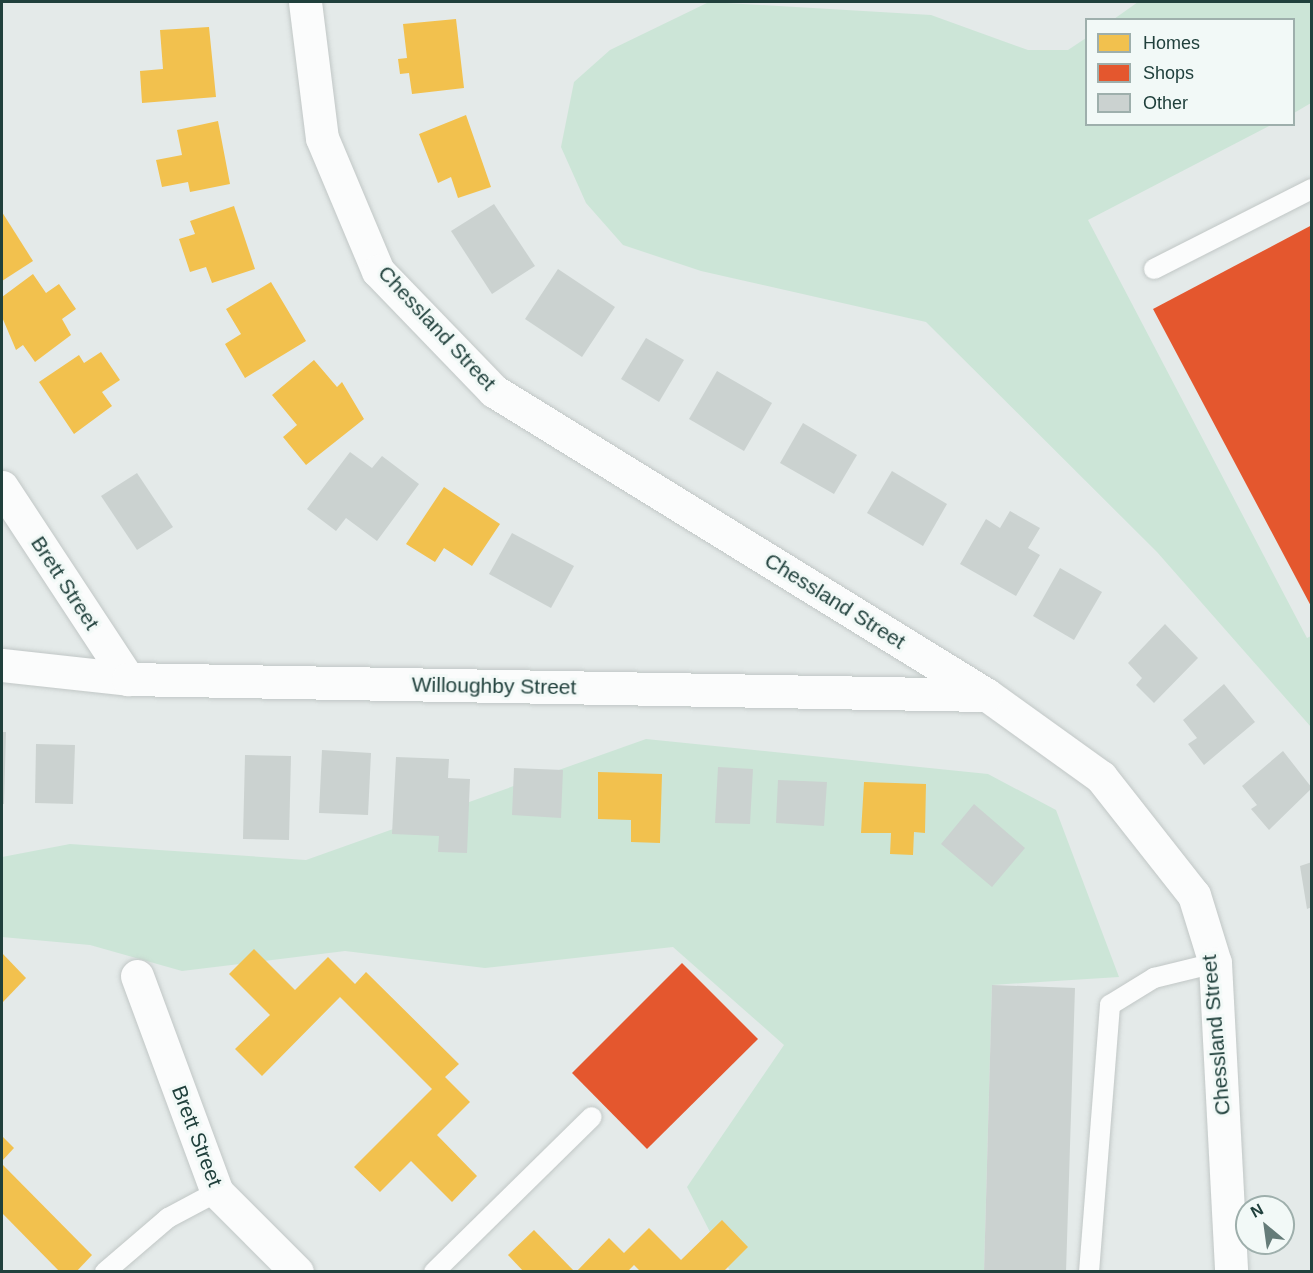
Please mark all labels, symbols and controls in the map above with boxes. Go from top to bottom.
legend [1085,18,1295,126]
text: Homes [1143,33,1200,53]
text: Shops [1143,63,1194,83]
text: Other [1143,93,1188,113]
street label: Chessland Street [373,261,501,395]
street label: Brett Street [26,532,104,634]
street label: Chessland Street [760,548,910,654]
street label: Willoughby Street [412,672,576,700]
street label: Chessland Street [1196,954,1236,1116]
street label: Brett Street [166,1082,228,1190]
north arrow [1235,1195,1295,1255]
text: N [1248,1200,1266,1221]

